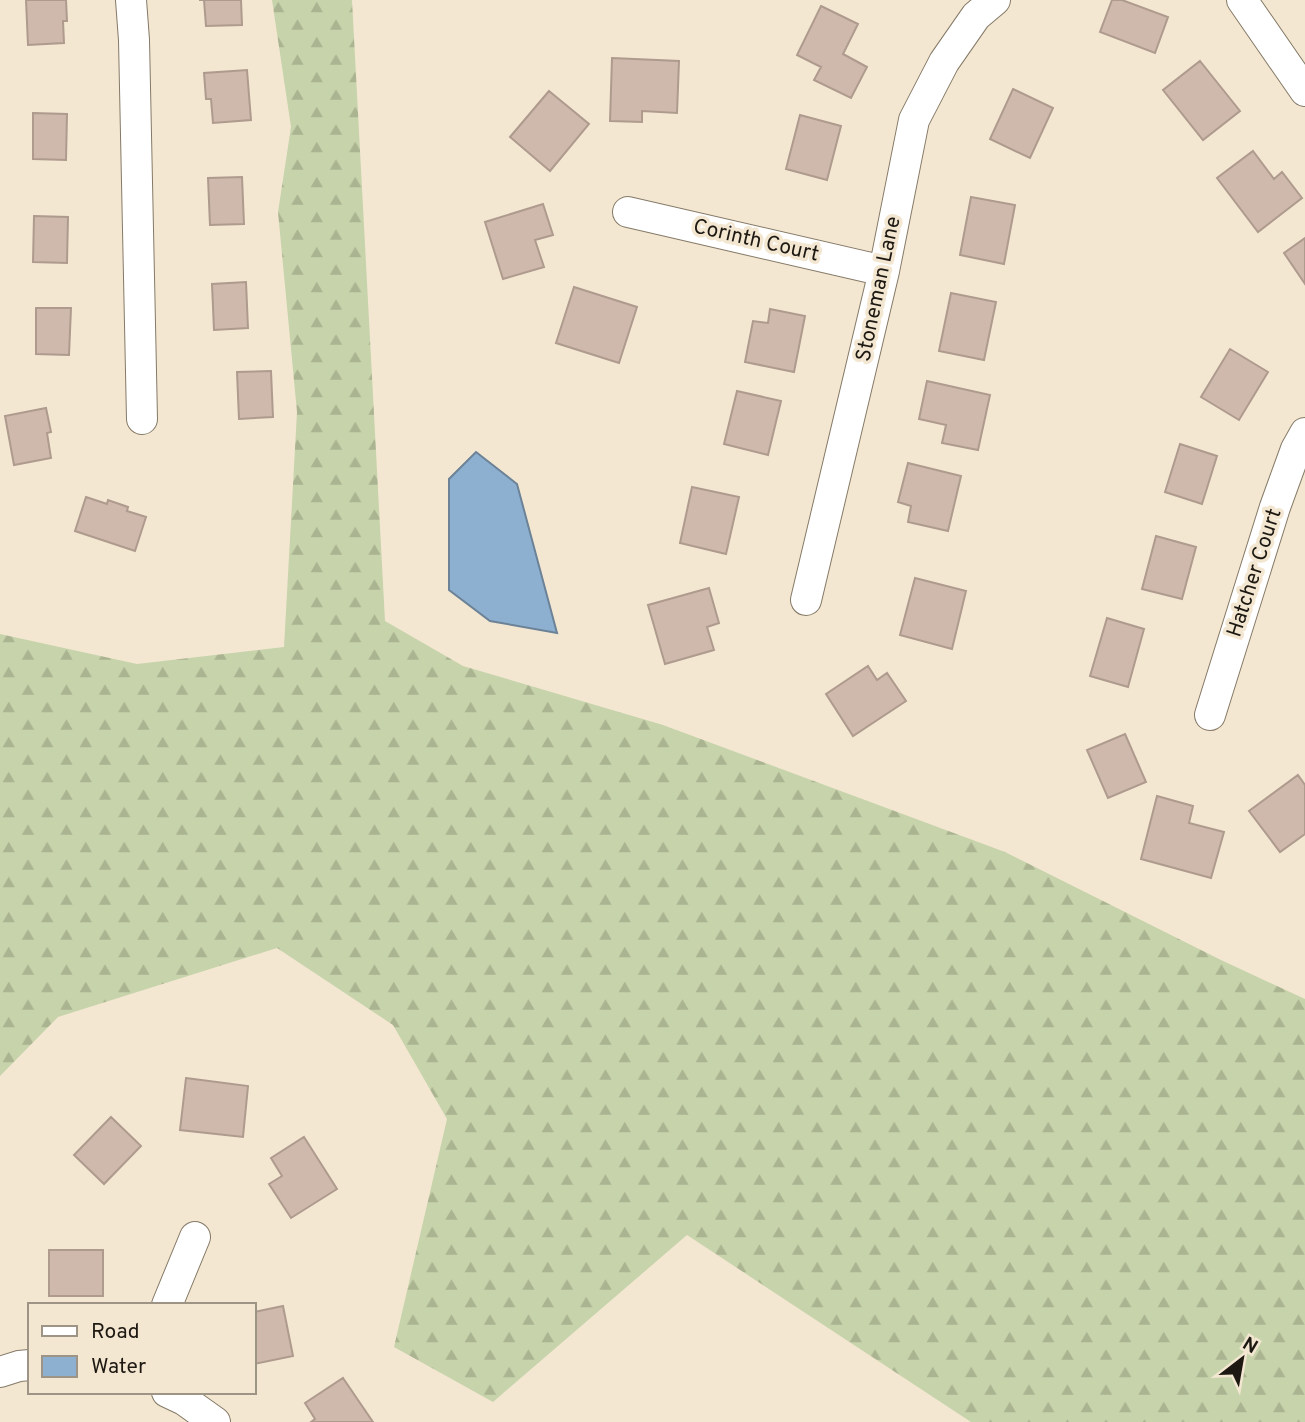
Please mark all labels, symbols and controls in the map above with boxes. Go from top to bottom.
street label: Corinth Court [690,213,822,269]
street label: Stoneman Lane [850,214,908,364]
street label: Hatcher Court [1222,505,1288,641]
legend [28,1303,256,1394]
text: Road [91,1319,140,1346]
north arrow [1207,1324,1277,1394]
text: N [1238,1332,1262,1360]
text: Water [91,1354,146,1381]

